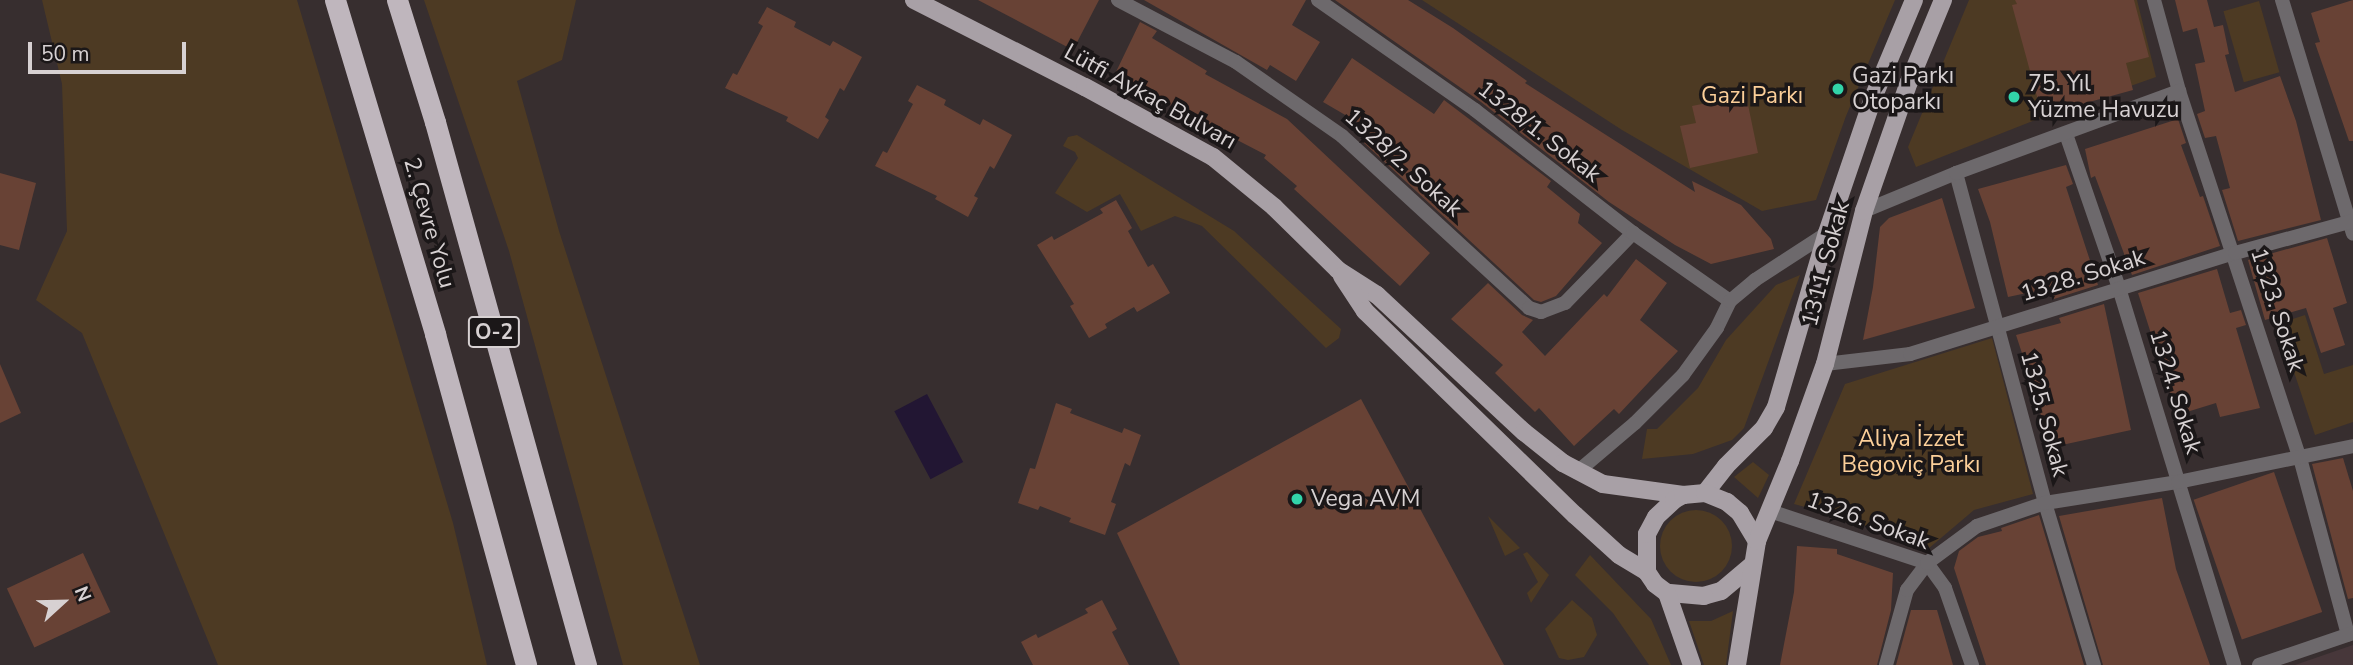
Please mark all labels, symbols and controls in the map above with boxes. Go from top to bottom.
scale bar [32,28,189,72]
street label: Lütfi Aykaç Bulvarı [1059,38,1241,156]
text: 50 m [41,40,90,68]
place label: Gazi Parkı Otoparkı [1852,62,1954,116]
place label: 75. Yıl Yüzme Havuzu [2028,70,2179,124]
street label: 1328/1. Sokak [1472,75,1606,189]
marker: Gazi Parkı Otoparkı [1830,81,1846,97]
park label: Gazi Parkı [1701,82,1803,110]
marker: 75. Yıl Yüzme Havuzu [2006,89,2022,105]
street label: 1328/2. Sokak [1339,103,1467,223]
street label: 2. Çevre Yolu [397,155,461,291]
street label: 1311. Sokak [1796,198,1856,330]
street label: 1328. Sokak [2018,244,2148,308]
street label: 1323. Sokak [2244,245,2310,375]
road number: O-2 [468,314,520,350]
street label: 1324. Sokak [2143,327,2207,457]
street label: 1325. Sokak [2014,348,2074,480]
park label: Aliya İzzet Begoviç Parkı [1842,425,1980,479]
place label: Vega AVM [1311,485,1420,513]
street label: 1326. Sokak [1803,486,1933,556]
marker: Vega AVM [1289,491,1305,507]
north arrow [28,567,98,637]
text: N [68,583,97,606]

